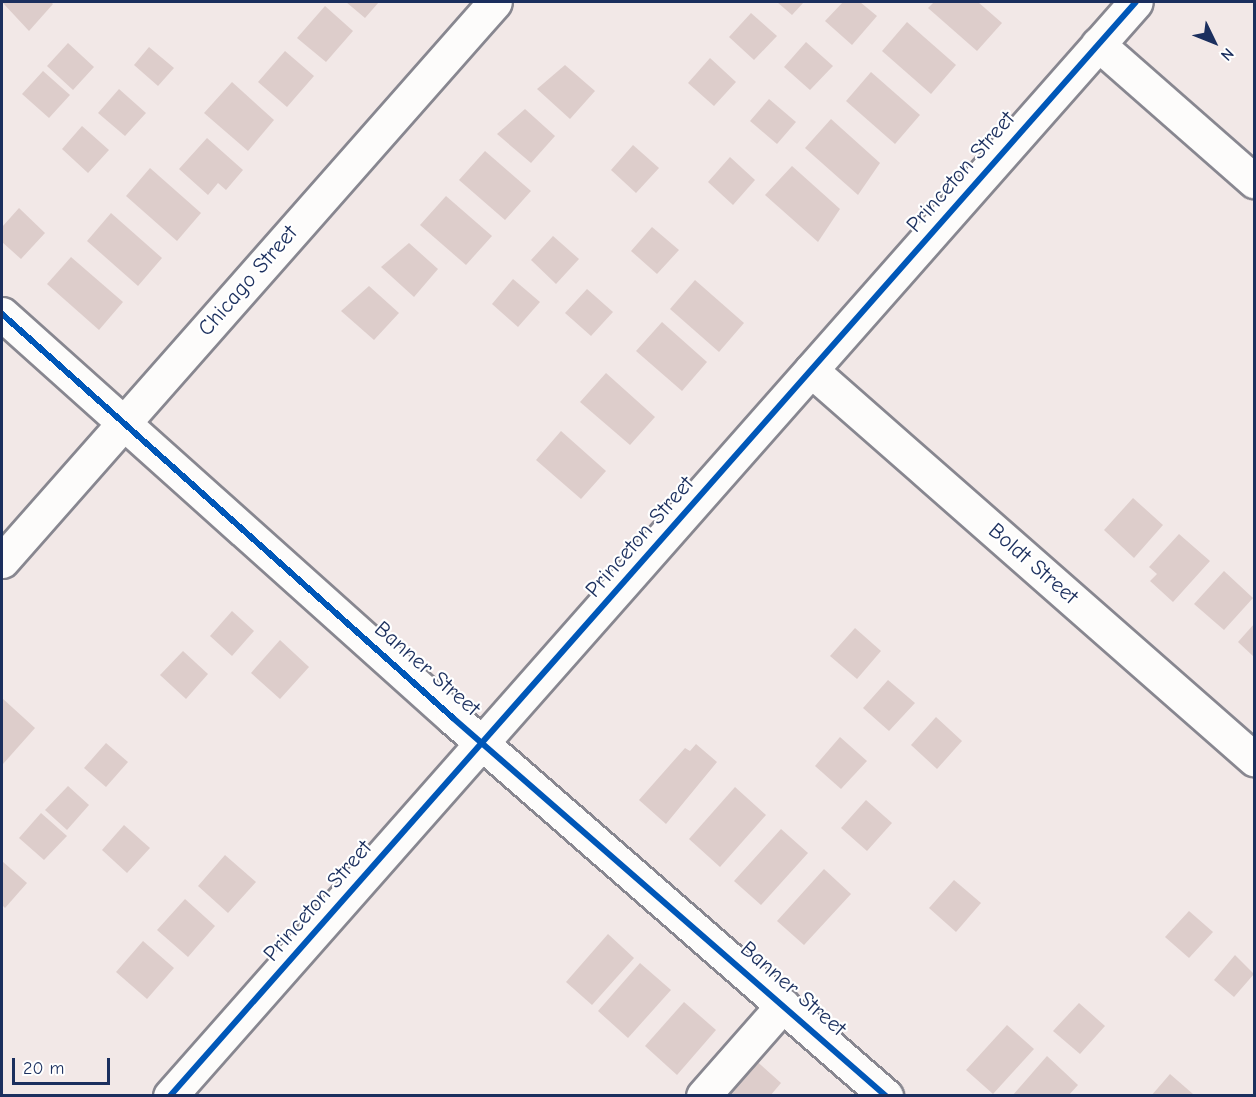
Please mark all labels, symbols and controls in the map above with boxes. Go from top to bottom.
north arrow [1184,12,1244,72]
text: N [1217,44,1237,64]
street label: Princeton Street [901,106,1021,238]
street label: Chicago Street [193,220,303,342]
street label: Princeton Street [580,471,700,603]
street label: Boldt Street [983,518,1083,610]
street label: Banner Street [369,616,485,722]
street label: Princeton Street [258,835,378,967]
street label: Banner Street [735,936,851,1042]
scale bar [15,1046,112,1084]
text: 20 m [23,1058,64,1079]

